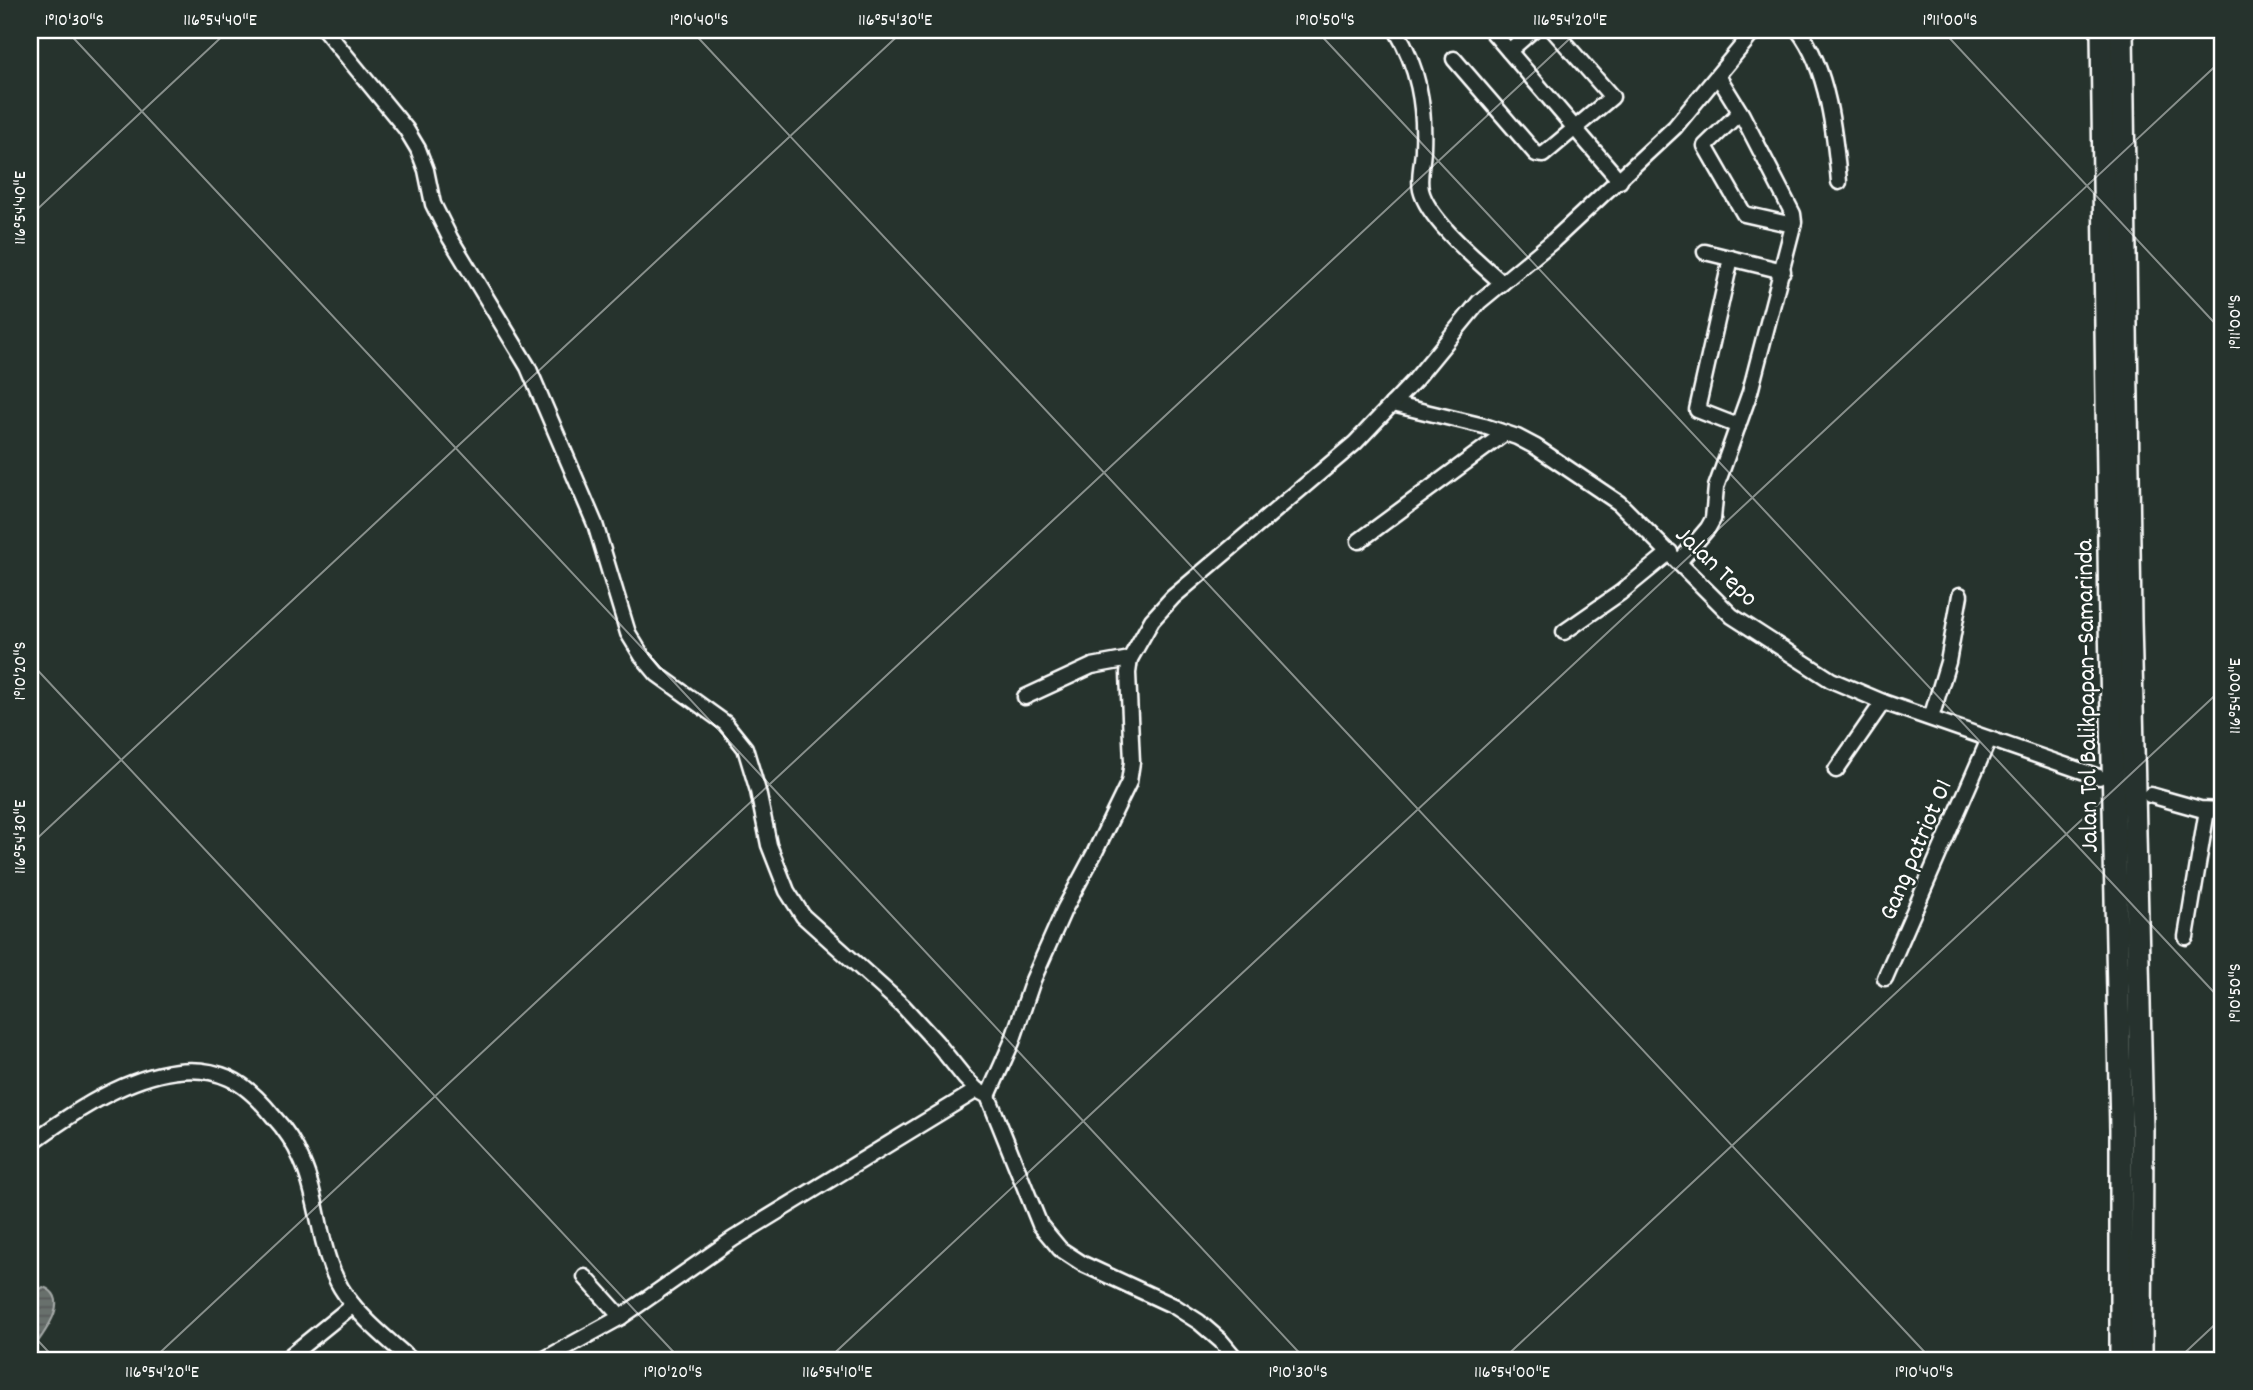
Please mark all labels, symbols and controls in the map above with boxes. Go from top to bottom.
text: 1°10'30"S [44,9,104,34]
text: 116°54'40"E [183,9,257,34]
text: 1°10'40"S [670,9,728,34]
text: 116°54'30"E [858,9,932,34]
text: 1°10'50"S [1295,9,1355,34]
text: 116°54'20"E [1533,9,1607,34]
text: 1°11'00"S [1922,9,1978,34]
text: 116°54'40"E [9,171,34,245]
text: 1°11'00"S [2224,294,2249,350]
street label: Jalan Tepo [1666,518,1766,617]
street label: Jalan Tol Balikpapan–Samarinda [2067,538,2110,853]
text: 1°10'20"S [9,641,34,701]
text: 116°54'00"E [2224,658,2249,734]
street label: Gang patriot 01 [1871,774,1964,927]
text: 116°54'30"E [9,800,34,874]
text: 1°10'50"S [2224,963,2249,1023]
text: 116°54'20"E [125,1361,199,1386]
text: 1°10'20"S [643,1361,703,1386]
text: 116°54'10"E [802,1361,872,1386]
text: 1°10'30"S [1268,1361,1328,1386]
text: 116°54'00"E [1474,1361,1550,1386]
text: 1°10'40"S [1895,1361,1953,1386]

